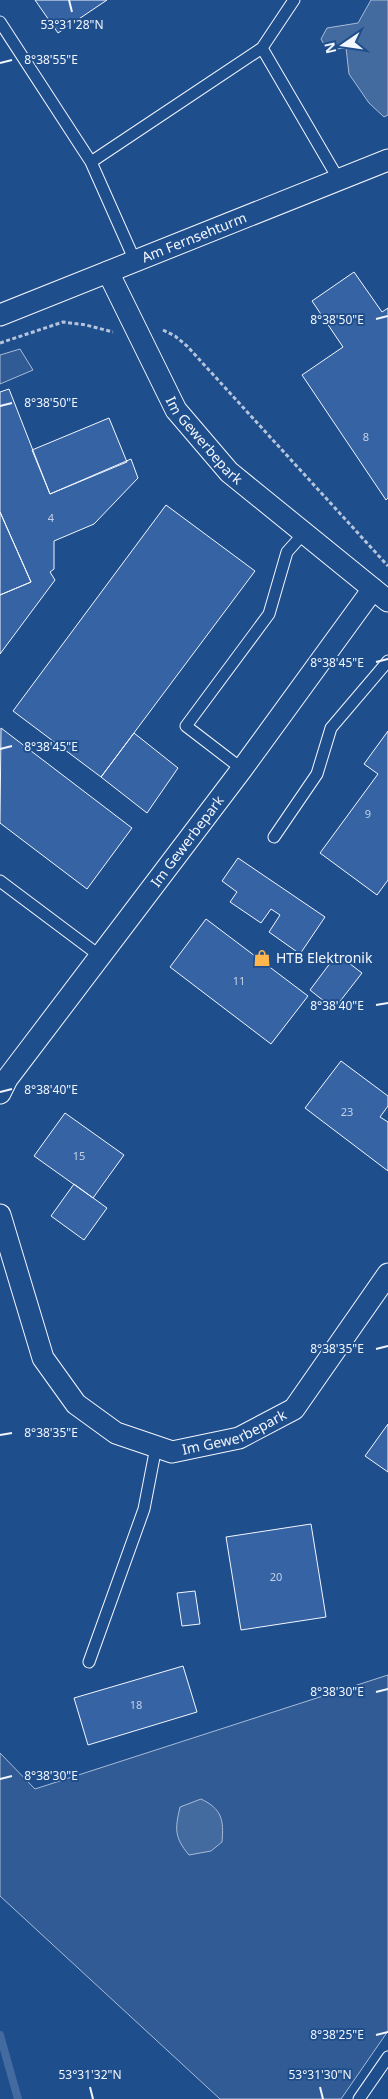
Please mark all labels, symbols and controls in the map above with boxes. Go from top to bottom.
text: 53°31'28"N [40,16,104,33]
north arrow [318,20,368,70]
text: N [319,40,340,56]
text: 8°38'55"E [24,51,78,68]
street label: Am Fernsehturm [139,208,249,266]
text: 8°38'50"E [310,311,364,328]
street label: Im Gewerbepark [162,393,247,489]
text: 8°38'50"E [24,394,78,411]
house number: 8 [363,429,369,444]
house number: 4 [48,510,55,525]
text: 8°38'45"E [310,654,364,671]
text: 8°38'45"E [24,738,78,755]
street label: Im Gewerbepark [146,791,228,891]
house number: 9 [365,806,371,821]
shop icon: HTB Elektronik [252,948,272,968]
place label: HTB Elektronik [276,948,373,967]
house number: 11 [233,973,245,988]
text: 8°38'40"E [310,997,364,1014]
text: 8°38'40"E [24,1081,78,1098]
house number: 23 [341,1104,353,1119]
house number: 15 [73,1148,85,1163]
text: 8°38'35"E [310,1340,364,1357]
street label: Im Gewerbepark [180,1405,290,1459]
text: 8°38'35"E [24,1424,78,1441]
house number: 20 [270,1569,282,1584]
text: 8°38'30"E [310,1683,364,1700]
house number: 18 [130,1697,142,1712]
text: 8°38'30"E [24,1767,78,1784]
text: 8°38'25"E [310,2026,364,2043]
text: 53°31'32"N [58,2066,122,2083]
text: 53°31'30"N [288,2066,352,2083]

